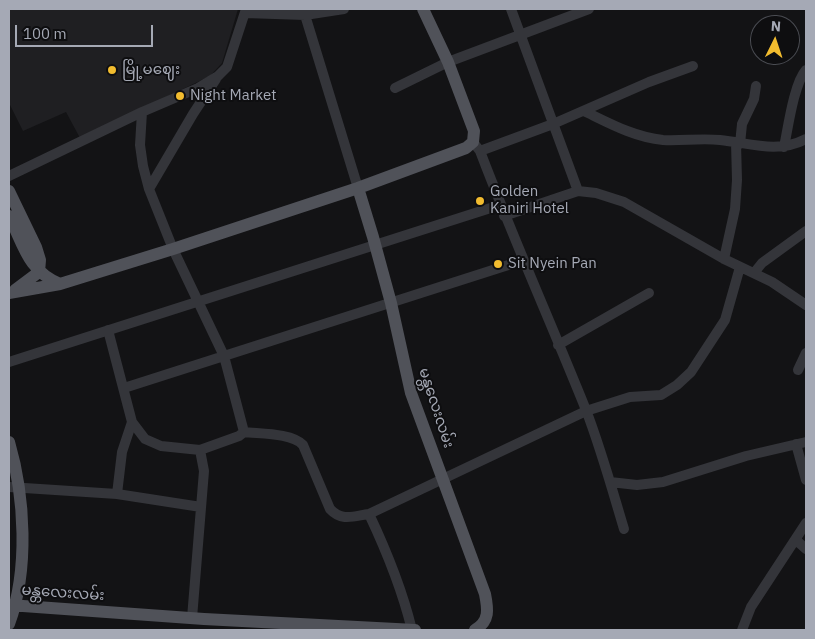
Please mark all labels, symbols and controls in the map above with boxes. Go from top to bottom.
scale bar [18,15,155,47]
north arrow [750,15,800,65]
text: N [770,17,782,35]
text: 100 m [23,24,67,43]
place label: မြို့မဈေး [122,61,180,79]
marker: မြို့မဈေး [106,64,118,76]
place label: Night Market [190,87,276,105]
marker: Night Market [174,90,186,102]
place label: Golden Kaniri Hotel [490,183,569,218]
marker: Golden Kaniri Hotel [474,195,486,207]
place label: Sit Nyein Pan [508,255,597,273]
marker: Sit Nyein Pan [492,258,504,270]
street label: မန္တလေးလမ်း [415,366,457,450]
street label: မန္တလေးလမ်း [21,581,105,605]

